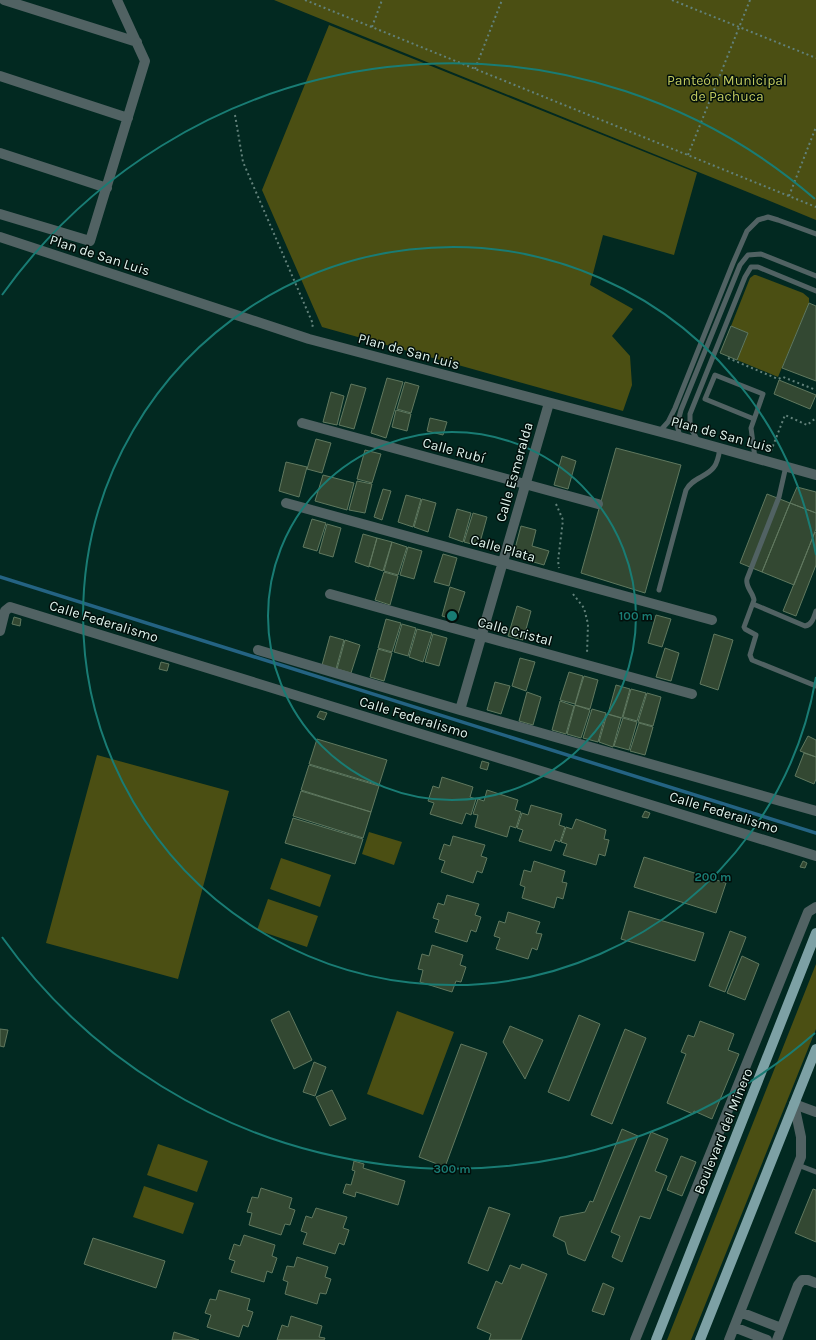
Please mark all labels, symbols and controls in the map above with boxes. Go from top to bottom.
park label: Panteón Municipal de Pachuca [667,72,787,105]
street label: Plan de San Luis [48,231,152,280]
street label: Plan de San Luis [356,330,462,373]
street label: Plan de San Luis [669,413,775,456]
street label: Calle Esmeralda [492,420,537,524]
street label: Calle Rubí [421,434,488,467]
street label: Calle Plata [468,531,537,566]
street label: Calle Federalismo [47,597,160,646]
centre of rings [445,609,459,623]
text: 100 m [619,609,653,623]
street label: Calle Cristal [476,613,554,650]
street label: Calle Federalismo [357,693,470,742]
street label: Calle Federalismo [667,788,780,837]
text: 200 m [695,870,731,884]
street label: Boulevard del Minero [690,1066,757,1197]
text: 300 m [433,1162,471,1176]

